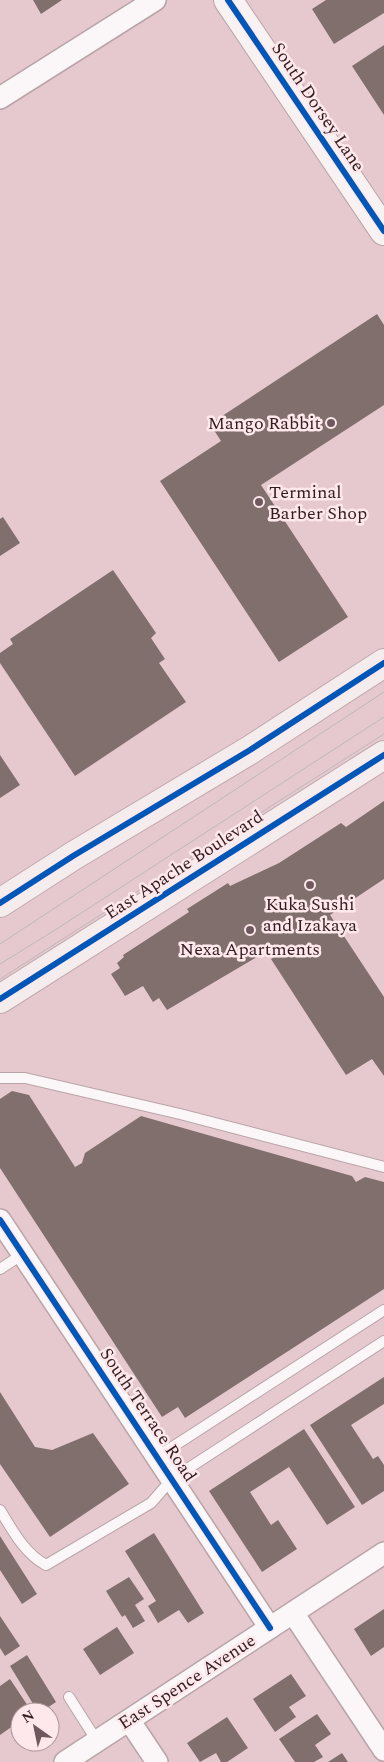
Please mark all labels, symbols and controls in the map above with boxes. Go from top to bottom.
street label: South Dorsey Lane [265,37,371,177]
place label: Mango Rabbit [208,410,321,437]
marker: Mango Rabbit [325,417,337,429]
place label: Terminal Barber Shop [269,479,367,527]
marker: Terminal Barber Shop [253,496,265,508]
street label: East Apache Boulevard [99,803,269,927]
marker: Kuka Sushi and Izakaya [304,879,316,891]
place label: Kuka Sushi and Izakaya [263,891,357,939]
marker: Nexa Apartments [244,924,256,936]
place label: Nexa Apartments [180,936,320,963]
street label: South Terrace Road [93,1342,203,1488]
street label: East Spence Avenue [113,1627,261,1737]
north arrow [10,1702,60,1752]
text: N [18,1705,39,1728]

